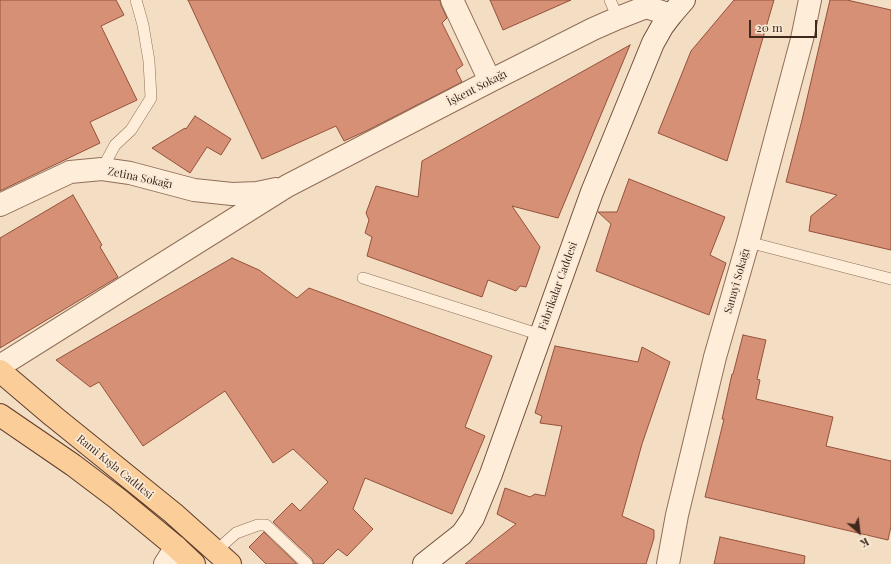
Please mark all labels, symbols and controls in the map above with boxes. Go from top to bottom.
scale bar [751,12,819,38]
text: 20 m [756,19,783,35]
street label: İşkent Sokağı [445,67,509,109]
street label: Zetina Sokağı [106,165,174,191]
street label: Fabrikalar Caddesi [536,240,580,332]
street label: Sanayi Sokağı [721,247,753,315]
street label: Rami Kışla Caddesi [74,432,156,502]
north arrow [839,512,879,552]
text: K [858,535,872,552]

